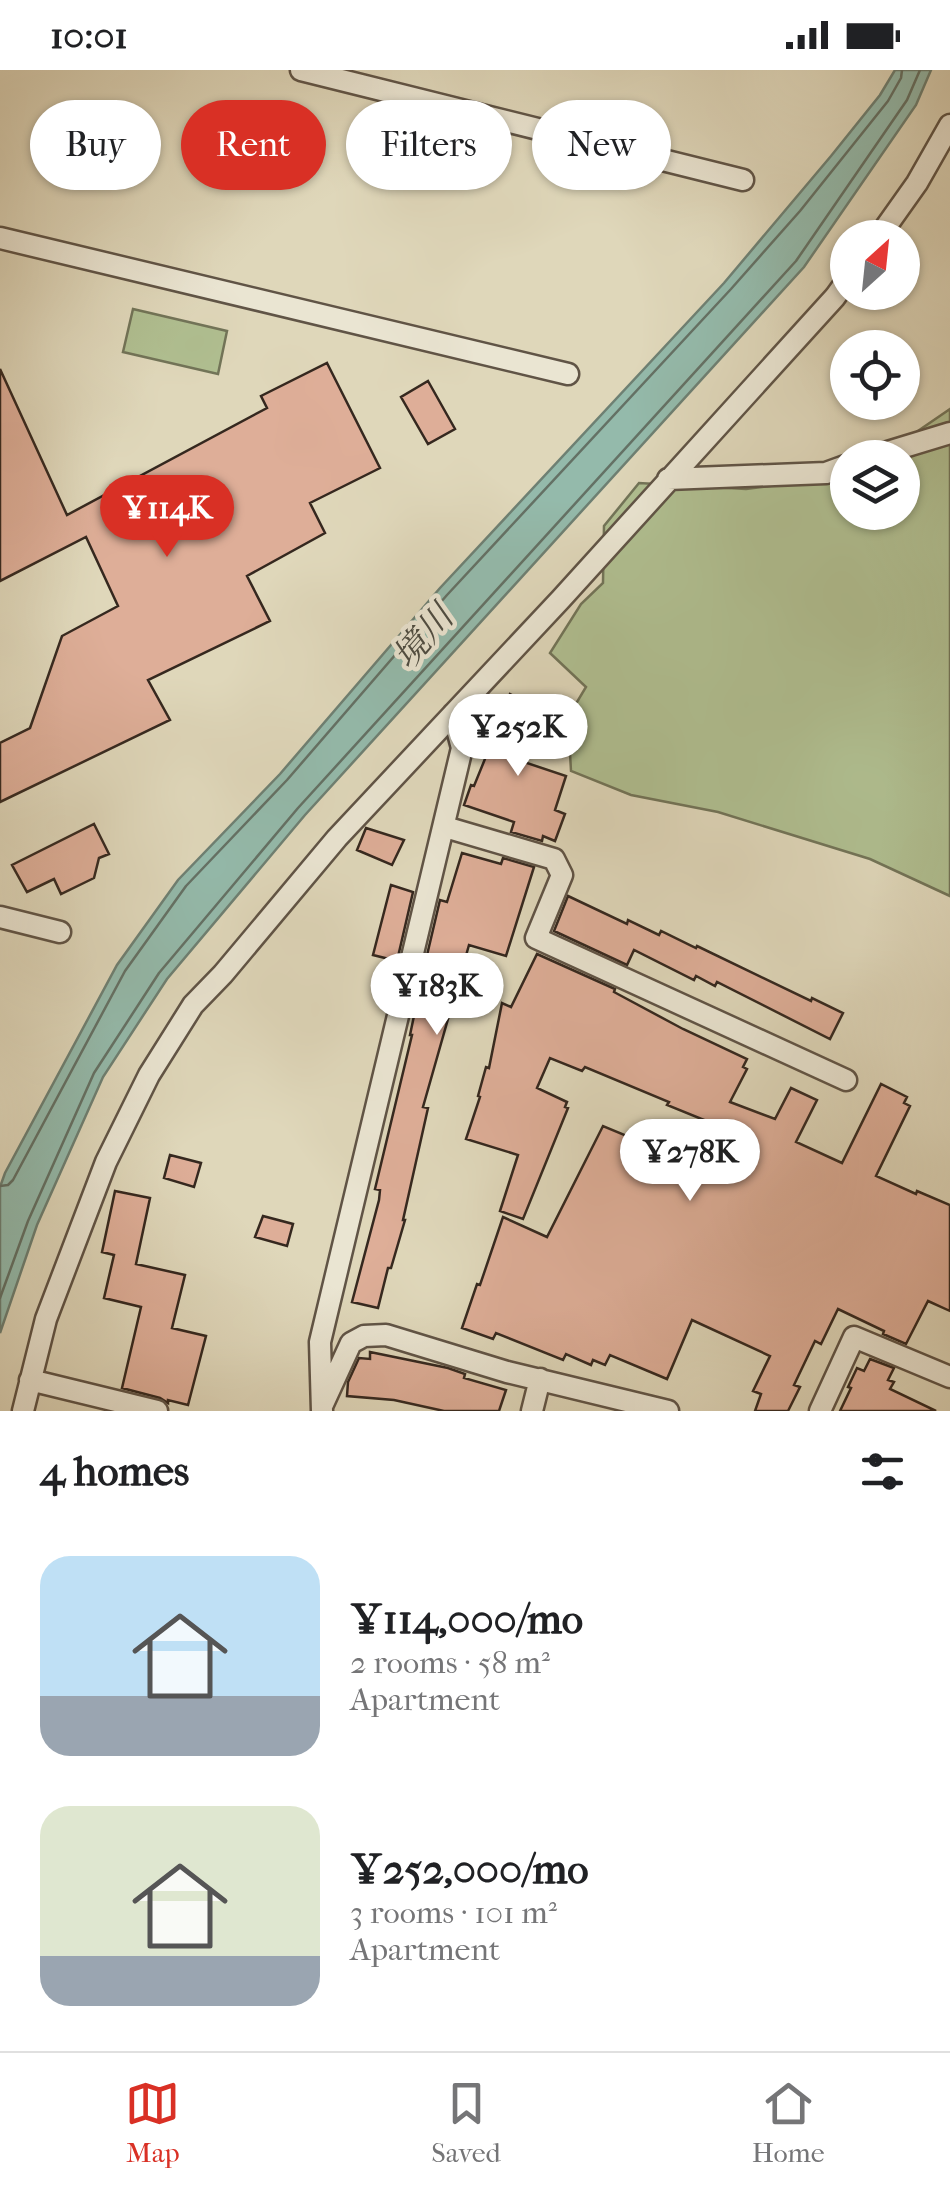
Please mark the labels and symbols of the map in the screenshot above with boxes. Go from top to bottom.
north arrow [830,220,920,310]
pin: ¥114K [97,475,237,560]
water label: 境川 [385,594,464,677]
pin: ¥252K [448,694,588,779]
pin: ¥183K [367,953,507,1038]
pin: ¥278K [620,1119,760,1204]

